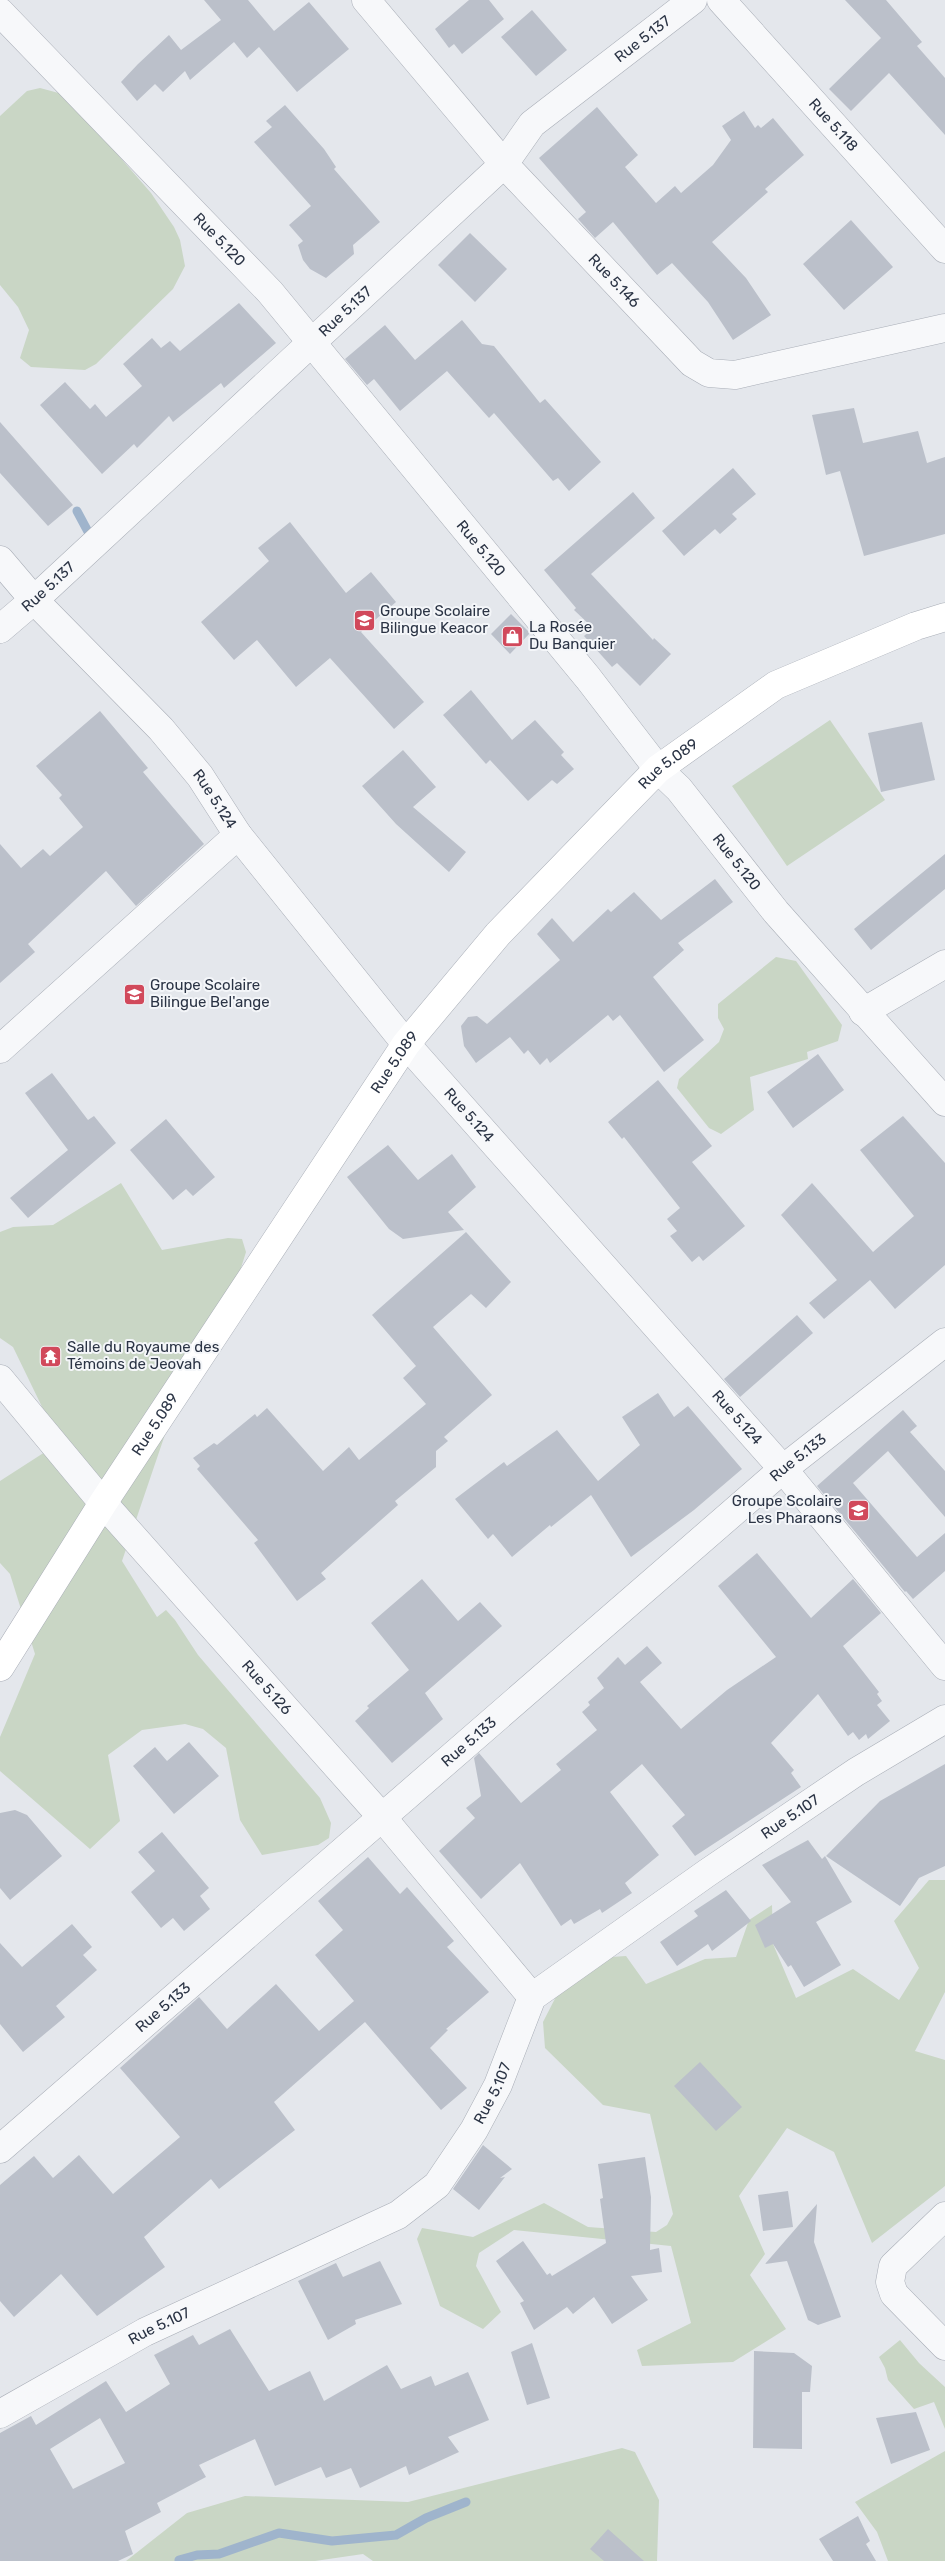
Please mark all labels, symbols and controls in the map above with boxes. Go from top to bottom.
street label: Rue 5.137 [611,12,674,66]
street label: Rue 5.118 [805,95,862,155]
street label: Rue 5.120 [190,209,249,270]
street label: Rue 5.146 [585,250,644,311]
street label: Rue 5.137 [315,282,375,340]
street label: Rue 5.120 [453,517,509,580]
street label: Rue 5.137 [18,558,79,616]
place label: Groupe Scolaire Bilingue Keacor [380,602,490,637]
school or university icon: Groupe Scolaire Bilingue Keacor [352,608,376,632]
place label: La Rosée Du Banquier [529,618,615,653]
shop icon: La Rosée Du Banquier [501,624,525,648]
street label: Rue 5.089 [634,735,701,793]
street label: Rue 5.124 [189,766,241,832]
street label: Rue 5.120 [709,830,765,894]
place label: Groupe Scolaire Bilingue Bel'ange [150,976,270,1011]
school or university icon: Groupe Scolaire Bilingue Bel'ange [122,982,146,1006]
street label: Rue 5.089 [367,1027,422,1097]
street label: Rue 5.124 [440,1084,498,1146]
place label: Salle du Royaume des Témoins de Jeovah [67,1338,220,1373]
temple icon: Salle du Royaume des Témoins de Jeovah [39,1344,63,1368]
street label: Rue 5.124 [708,1386,766,1448]
street label: Rue 5.089 [128,1389,182,1459]
street label: Rue 5.133 [766,1430,830,1485]
place label: Groupe Scolaire Les Pharaons [732,1492,842,1527]
school or university icon: Groupe Scolaire Les Pharaons [846,1498,870,1522]
street label: Rue 5.126 [238,1657,296,1718]
street label: Rue 5.133 [438,1713,500,1771]
street label: Rue 5.107 [758,1791,823,1843]
street label: Rue 5.133 [132,1979,194,2036]
street label: Rue 5.107 [470,2060,515,2127]
street label: Rue 5.107 [125,2303,193,2349]

